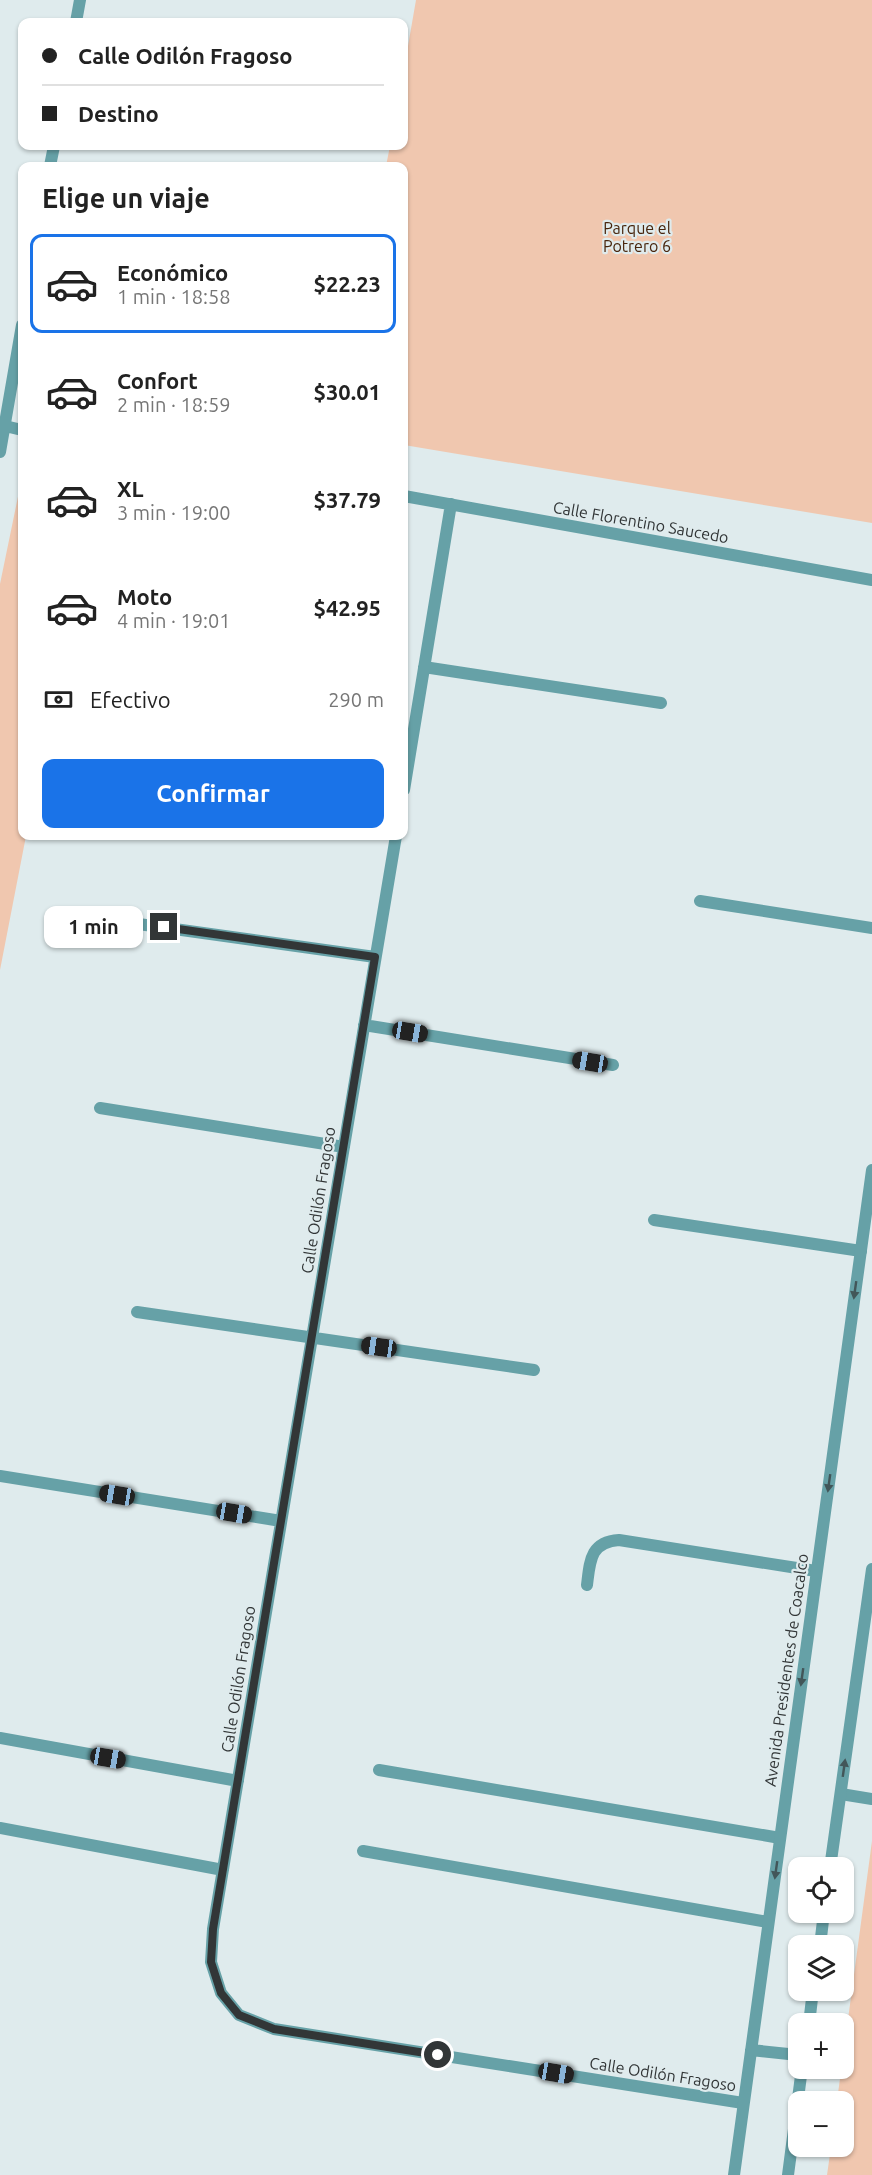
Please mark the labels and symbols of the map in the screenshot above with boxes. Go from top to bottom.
park label: Parque el Potrero 6 [603,219,671,255]
street label: Calle Florentino Saucedo [552,498,730,546]
callout: 1 min [44,906,143,948]
route end [150,913,177,940]
car [391,1020,429,1044]
car [571,1050,609,1074]
street label: Calle Odilón Fragoso [298,1125,338,1275]
one-way arrow [851,1281,860,1300]
car [360,1336,398,1358]
one-way arrow [824,1474,833,1493]
car [98,1483,136,1507]
car [215,1501,253,1525]
street label: Avenida Presidentes de Coacalco [761,1552,811,1788]
street label: Calle Odilón Fragoso [218,1604,258,1754]
one-way arrow [798,1667,807,1686]
car [89,1746,127,1770]
one-way arrow [840,1758,849,1777]
one-way arrow [771,1860,780,1879]
route start [424,2041,451,2068]
street label: Calle Odilón Fragoso [588,2054,738,2094]
car [537,2061,575,2085]

